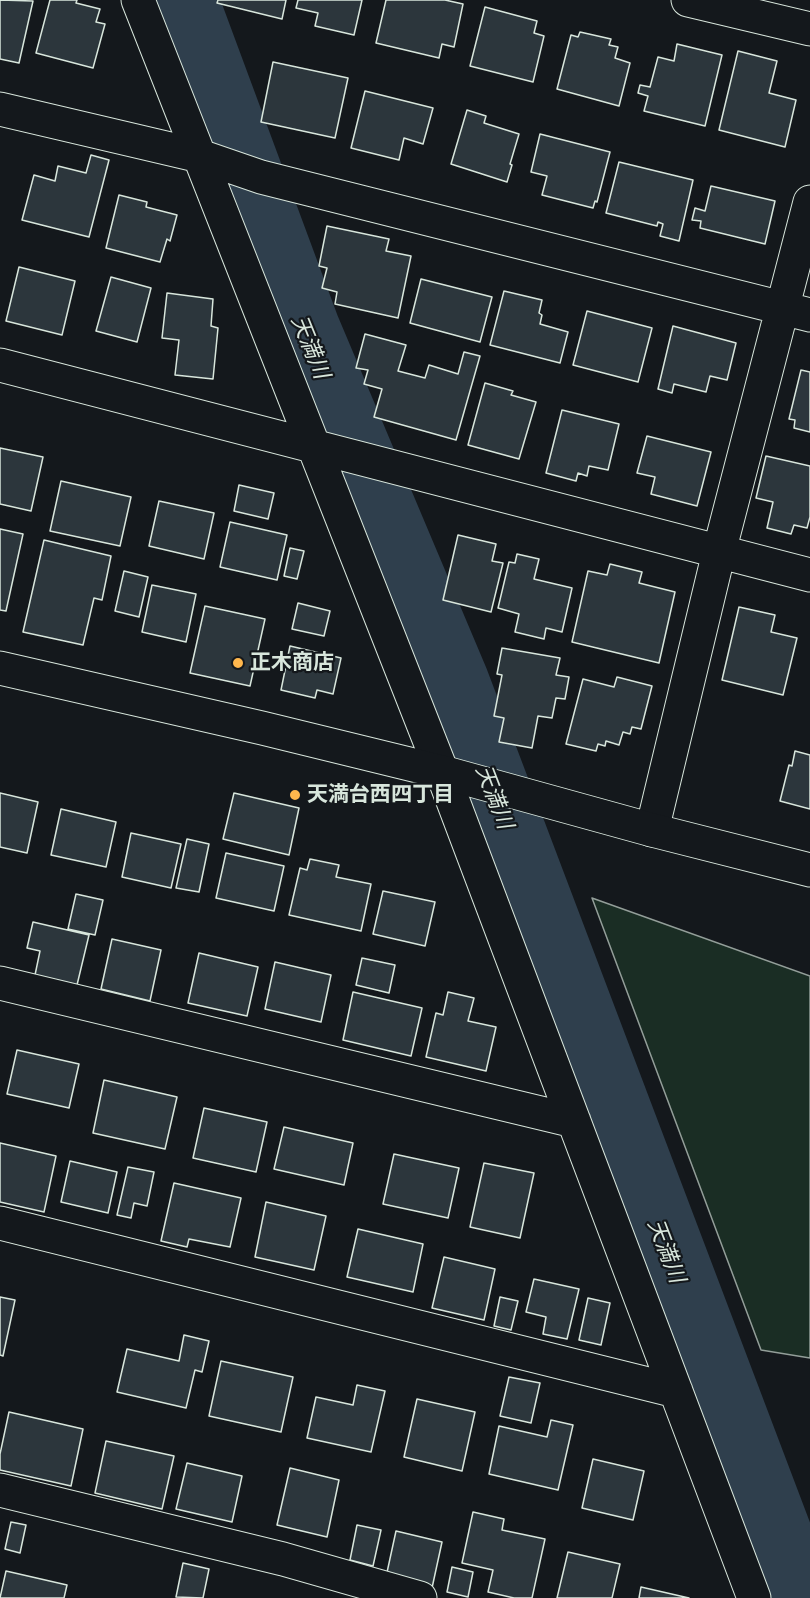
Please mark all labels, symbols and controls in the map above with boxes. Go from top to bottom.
water label: 天満川 [285,311,335,383]
place label: 正木商店 [250,650,334,676]
marker: 正木商店 [231,656,245,670]
water label: 天満川 [470,761,518,833]
place label: 天満台西四丁目 [307,782,454,808]
marker: 天満台西四丁目 [288,788,302,802]
water label: 天満川 [642,1215,690,1287]

